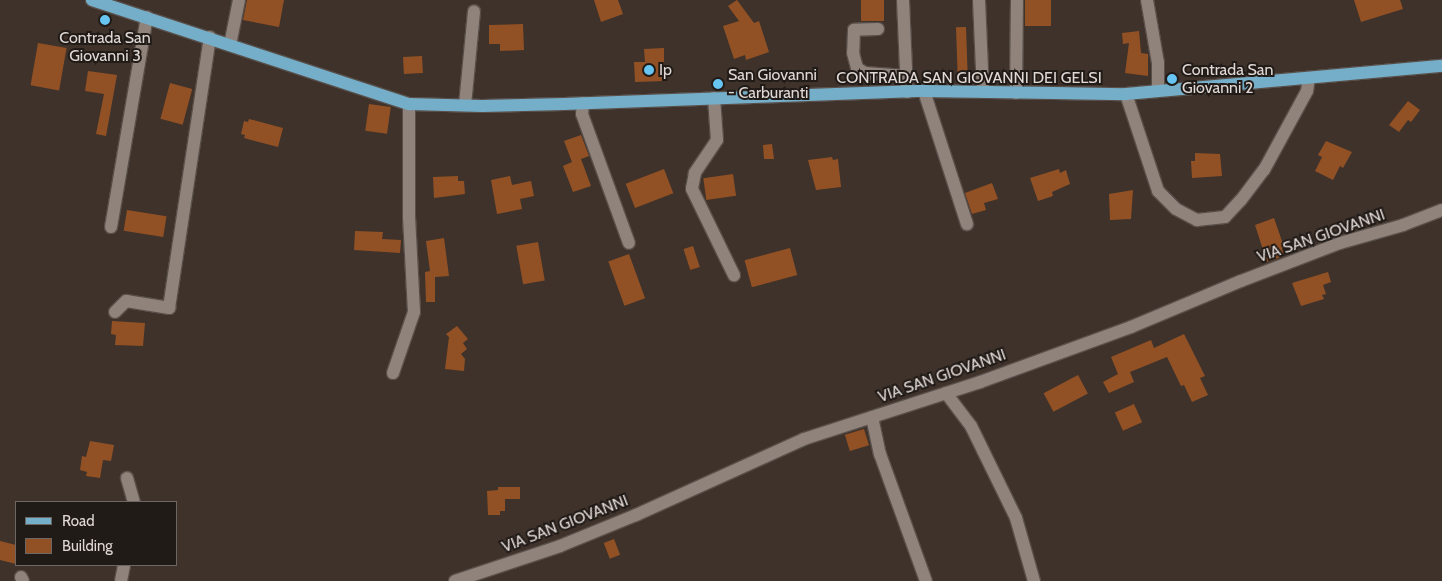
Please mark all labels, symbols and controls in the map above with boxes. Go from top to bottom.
marker: Contrada San Giovanni 3 [99,14,111,26]
place label: Contrada San Giovanni 3 [59,28,151,66]
place label: Ip [659,60,672,80]
place label: Contrada San Giovanni 2 [1182,60,1273,98]
marker: Ip [643,64,655,76]
place label: San Giovanni - Carburanti [728,65,817,103]
street label: CONTRADA SAN GIOVANNI DEI GELSI [836,68,1102,88]
marker: Contrada San Giovanni 2 [1166,73,1178,85]
marker: San Giovanni - Carburanti [712,78,724,90]
street label: VIA SAN GIOVANNI [1255,205,1387,267]
street label: VIA SAN GIOVANNI [876,345,1008,407]
street label: VIA SAN GIOVANNI [499,491,631,557]
legend [15,501,178,566]
text: Road [62,512,95,530]
text: Building [62,537,113,555]

